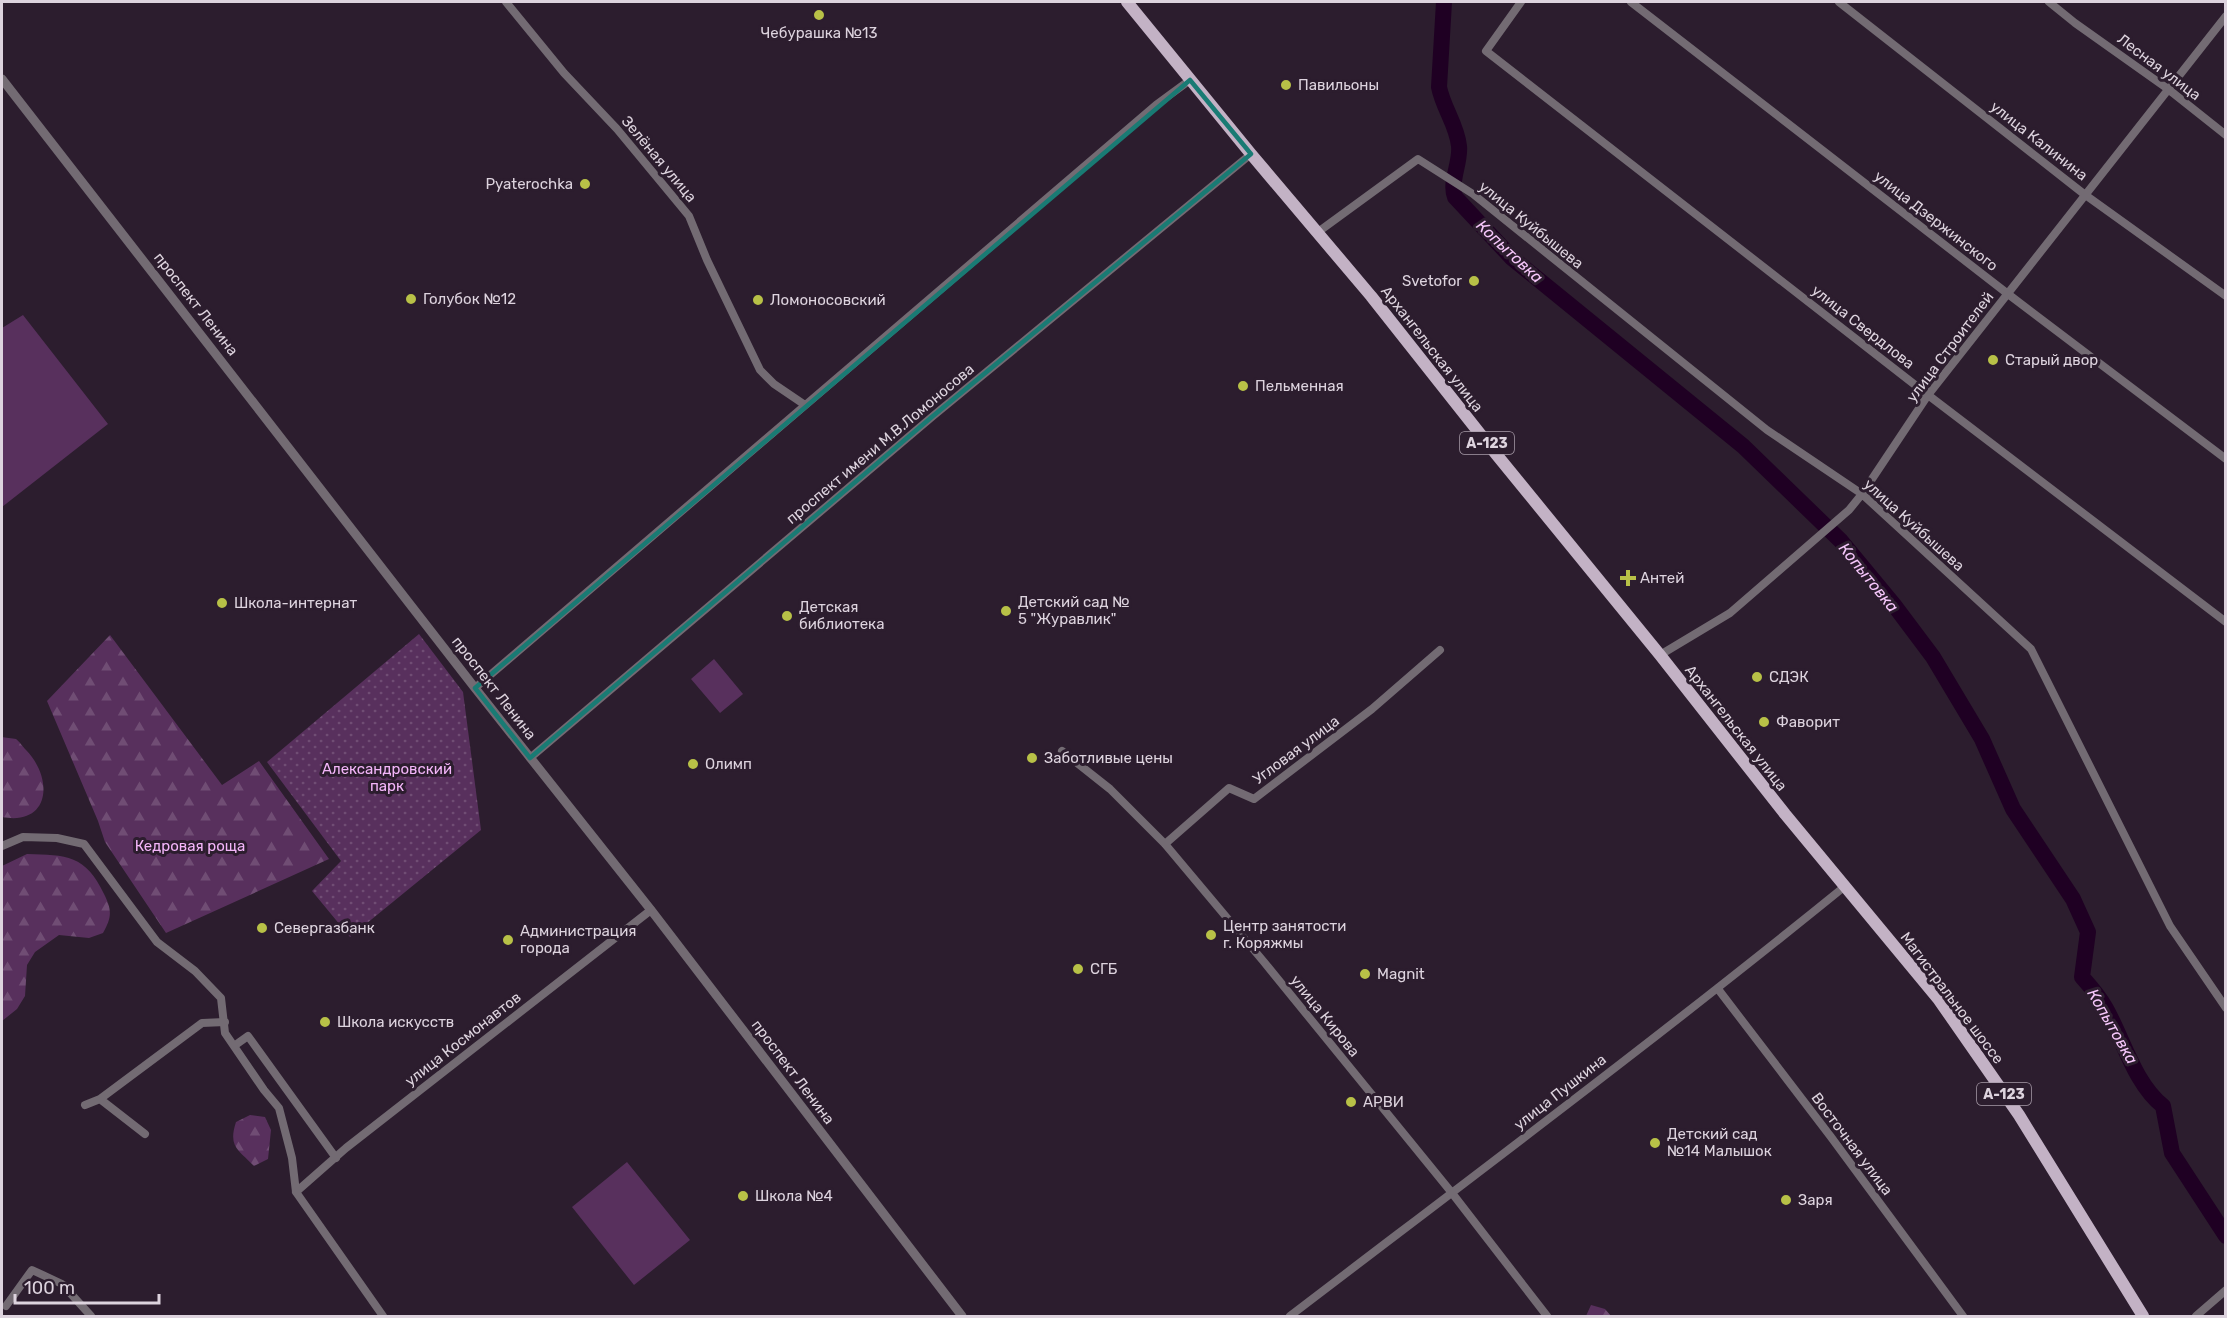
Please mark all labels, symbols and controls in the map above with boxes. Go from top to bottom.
marker: Чебурашка №13 [812,8,826,22]
place label: Чебурашка №13 [761,24,877,42]
street label: Лесная улица [2114,30,2204,104]
place label: Павильоны [1298,76,1379,94]
marker: Павильоны [1279,78,1293,92]
street label: улица Калинина [1987,98,2091,184]
street label: Зелёная улица [618,112,700,206]
street label: улица Дзержинского [1870,167,2002,275]
place label: Pyaterochka [485,175,573,193]
marker: Pyaterochka [578,177,592,191]
street label: улица Куйбышева [1475,177,1587,273]
water label: Копытовка [1472,216,1547,287]
street label: проспект Ленина [150,249,242,359]
place label: Svetofor [1402,272,1462,290]
marker: Svetofor [1467,274,1481,288]
street label: улица Свердлова [1808,281,1918,373]
street label: Архангельская улица [1377,282,1487,416]
street label: улица Строителей [1903,288,1997,406]
place label: Голубок №12 [423,290,516,308]
place label: Ломоносовский [770,291,886,309]
marker: Голубок №12 [404,292,418,306]
marker: Ломоносовский [751,293,765,307]
place label: Старый двор [2005,351,2098,369]
marker: Старый двор [1986,353,2000,367]
street label: проспект имени М.В.Ломоносова [782,360,978,528]
place label: Пельменная [1255,377,1344,395]
marker: Пельменная [1236,379,1250,393]
road number: А-123 [1460,432,1514,454]
street label: улица Куйбышева [1860,475,1968,575]
water label: Копытовка [1835,539,1902,616]
place label: Антей [1640,569,1684,587]
marker: Антей [1621,571,1635,585]
place label: Детский сад № 5 "Журавлик" [1018,593,1130,628]
place label: Школа-интернат [234,594,357,612]
marker: Школа-интернат [215,596,229,610]
place label: Детская библиотека [799,598,884,633]
marker: Детский сад № 5 "Журавлик" [999,604,1013,618]
marker: Детская библиотека [780,609,794,623]
street label: проспект Ленина [448,633,540,743]
street label: Архангельская улица [1681,661,1791,795]
place label: СДЭК [1769,668,1809,686]
marker: СДЭК [1750,670,1764,684]
street label: Угловая улица [1249,712,1343,788]
place label: Фаворит [1776,713,1840,731]
marker: Фаворит [1757,715,1771,729]
place label: Заботливые цены [1044,749,1173,767]
marker: Заботливые цены [1025,751,1039,765]
place label: Олимп [705,755,752,773]
marker: Олимп [686,757,700,771]
park label: Александровский парк [322,760,452,795]
park label: Кедровая роща [135,837,245,855]
place label: Центр занятости г. Коряжмы [1223,917,1346,952]
place label: Севергазбанк [274,919,375,937]
marker: Севергазбанк [255,921,269,935]
place label: Администрация города [520,922,636,957]
marker: Центр занятости г. Коряжмы [1204,928,1218,942]
street label: Магистральное шоссе [1897,929,2007,1067]
marker: Администрация города [501,933,515,947]
place label: СГБ [1090,960,1118,978]
marker: СГБ [1071,962,1085,976]
place label: Magnit [1377,965,1425,983]
marker: Magnit [1358,967,1372,981]
street label: улица Кирова [1287,972,1363,1060]
water label: Копытовка [2083,985,2142,1067]
street label: улица Космонавтов [401,988,525,1090]
place label: Школа искусcтв [337,1013,454,1031]
marker: Школа искусcтв [318,1015,332,1029]
street label: проспект Ленина [748,1016,838,1128]
street label: улица Пушкина [1510,1050,1610,1134]
road number: А-123 [1977,1083,2031,1105]
street label: Восточная улица [1808,1089,1896,1199]
place label: АРВИ [1363,1093,1404,1111]
marker: АРВИ [1344,1095,1358,1109]
place label: Детский сад №14 Малышок [1667,1125,1772,1160]
marker: Детский сад №14 Малышок [1648,1136,1662,1150]
place label: Школа №4 [755,1187,833,1205]
marker: Школа №4 [736,1189,750,1203]
place label: Заря [1798,1191,1833,1209]
marker: Заря [1779,1193,1793,1207]
scale bar [15,1267,159,1305]
text: 100 m [24,1277,75,1299]

